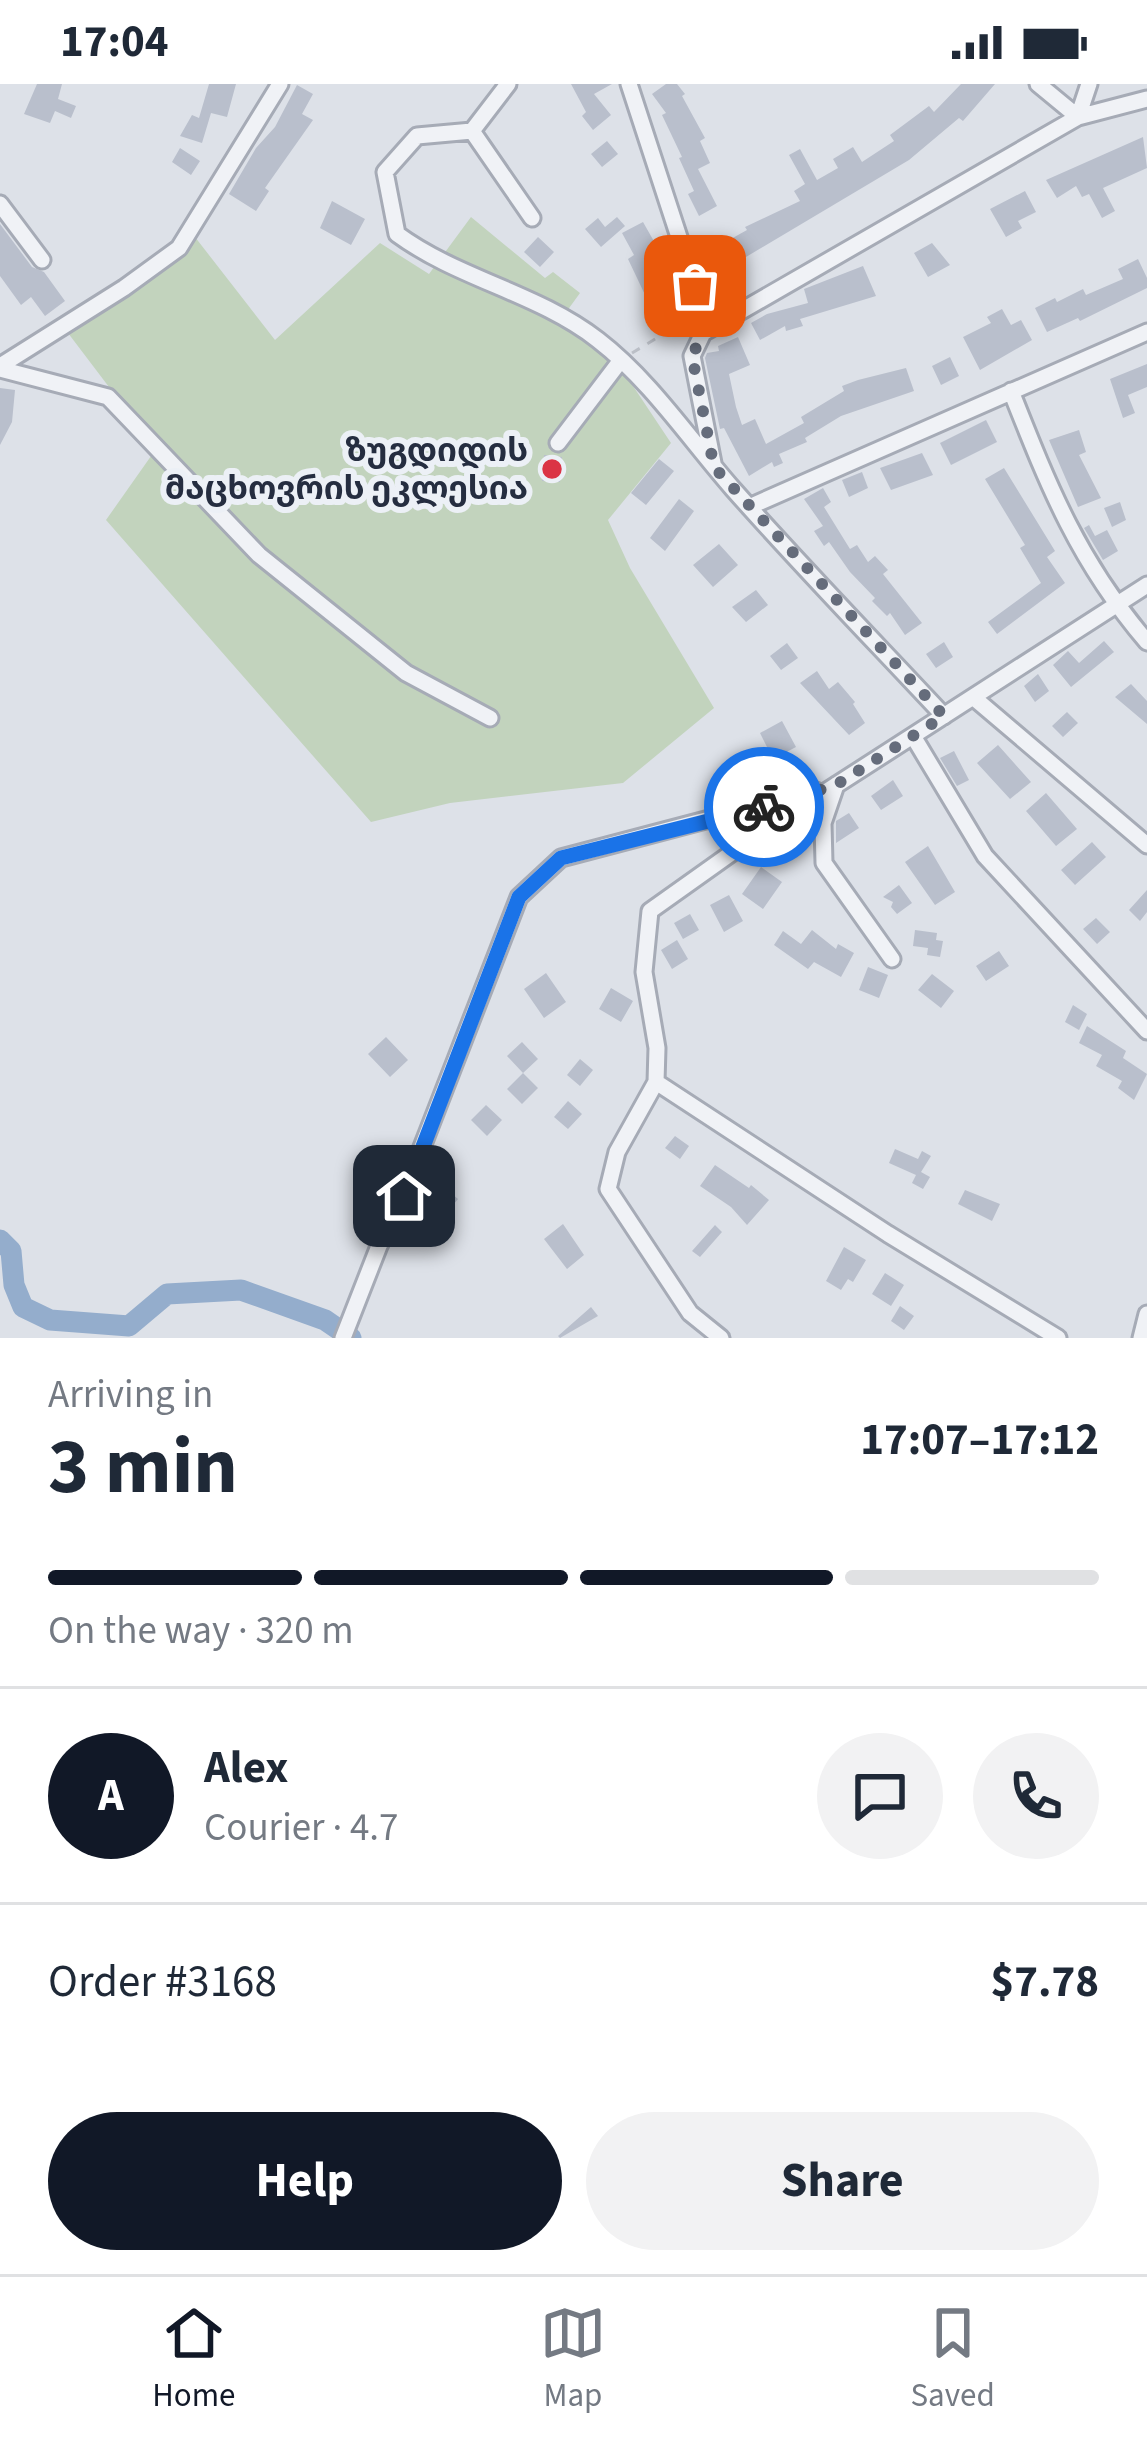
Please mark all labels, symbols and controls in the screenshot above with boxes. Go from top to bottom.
text: 17:04 [60,10,169,74]
pin [644,235,746,337]
icon: bag [662,253,728,319]
place label: ზუგდიდის მაცხოვრის ეკლესია [165,427,528,512]
marker: ზუგდიდის მაცხოვრის ეკლესია [539,456,565,482]
courier [704,747,824,867]
icon: bike [731,774,797,840]
pin [353,1145,455,1247]
icon: home [371,1163,437,1229]
text: Arriving in [48,1367,213,1423]
text: 17:07–17:12 [860,1408,1099,1472]
text: 3 min [48,1412,238,1523]
text: On the way · 320 m [48,1603,354,1659]
button: chat [817,1733,943,1859]
button: phone [973,1733,1099,1859]
text: Alex [204,1736,288,1800]
text: A [98,1764,124,1828]
text: Courier · 4.7 [204,1800,398,1856]
text: Order #3168 [48,1950,277,2014]
text: $7.78 [990,1950,1099,2014]
button: Help [48,2112,562,2250]
button: Share [586,2112,1099,2250]
tab: Home [152,2300,235,2419]
tab: Map [540,2300,606,2419]
tab: Saved [910,2300,995,2419]

